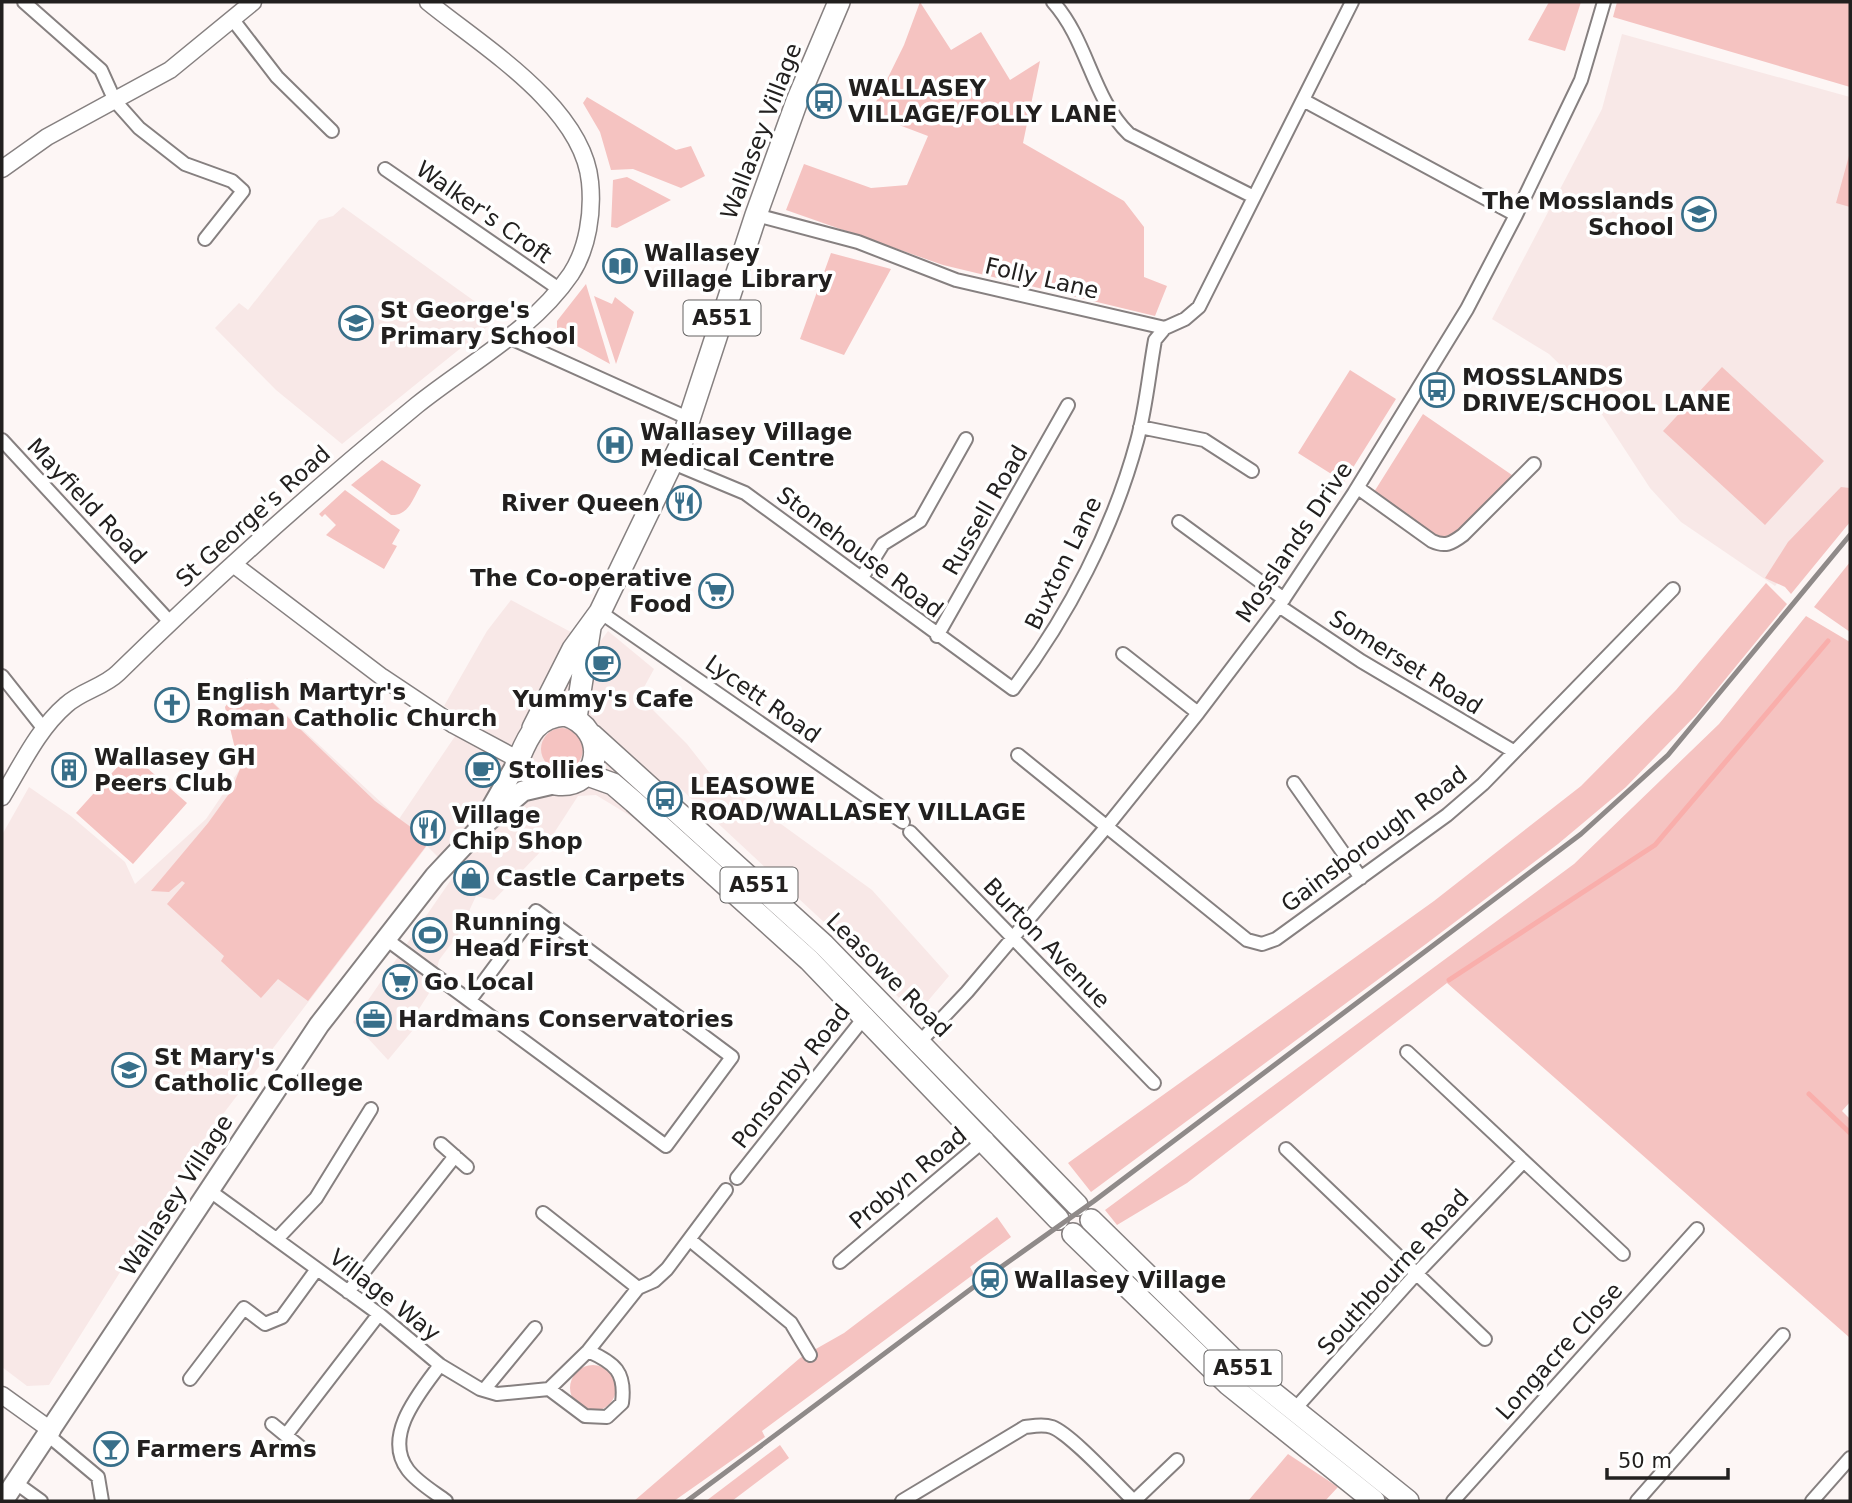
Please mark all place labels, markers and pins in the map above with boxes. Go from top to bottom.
place label: WALLASEY VILLAGE/FOLLY LANE [848,75,1118,127]
bus stop icon: WALLASEY VILLAGE/FOLLY LANE [805,82,843,120]
place label: The Mosslands School [1482,188,1674,240]
school or university icon: The Mosslands School [1680,195,1718,233]
place label: Wallasey Village Library [644,240,833,292]
library icon: Wallasey Village Library [601,247,639,285]
place label: St George's Primary School [380,297,576,349]
school or university icon: St George's Primary School [337,304,375,342]
place label: MOSSLANDS DRIVE/SCHOOL LANE [1462,364,1731,416]
bus stop icon: MOSSLANDS DRIVE/SCHOOL LANE [1418,371,1456,409]
place label: Wallasey Village Medical Centre [640,419,852,471]
hospital icon: Wallasey Village Medical Centre [596,426,634,464]
restaurant icon: River Queen [665,484,703,522]
place label: River Queen [501,490,660,516]
place label: The Co-operative Food [470,565,692,617]
supermarket icon: The Co-operative Food [697,572,735,610]
cafe icon: Yummy's Cafe [584,645,622,683]
place label: English Martyr's Roman Catholic Church [196,679,497,731]
church icon: English Martyr's Roman Catholic Church [153,686,191,724]
place label: Yummy's Cafe [511,686,694,712]
place label: Wallasey GH Peers Club [94,744,256,796]
building icon: Wallasey GH Peers Club [50,751,88,789]
cafe icon: Stollies [464,751,502,789]
place label: Stollies [508,757,604,783]
place label: LEASOWE ROAD/WALLASEY VILLAGE [690,773,1026,825]
bus stop icon: LEASOWE ROAD/WALLASEY VILLAGE [646,780,684,818]
place label: Village Chip Shop [452,802,583,854]
restaurant icon: Village Chip Shop [409,809,447,847]
shop icon: Castle Carpets [452,859,490,897]
place label: Castle Carpets [496,865,685,891]
place label: Running Head First [454,909,588,961]
sports icon: Running Head First [411,916,449,954]
supermarket icon: Go Local [381,963,419,1001]
place label: Go Local [424,969,534,995]
office icon: Hardmans Conservatories [355,1000,393,1038]
place label: Hardmans Conservatories [398,1006,734,1032]
place label: St Mary's Catholic College [154,1044,363,1096]
school or university icon: St Mary's Catholic College [110,1051,148,1089]
station icon: Wallasey Village [971,1261,1009,1299]
place label: Wallasey Village [1014,1267,1226,1293]
bar icon: Farmers Arms [92,1430,130,1468]
place label: Farmers Arms [136,1436,317,1462]

